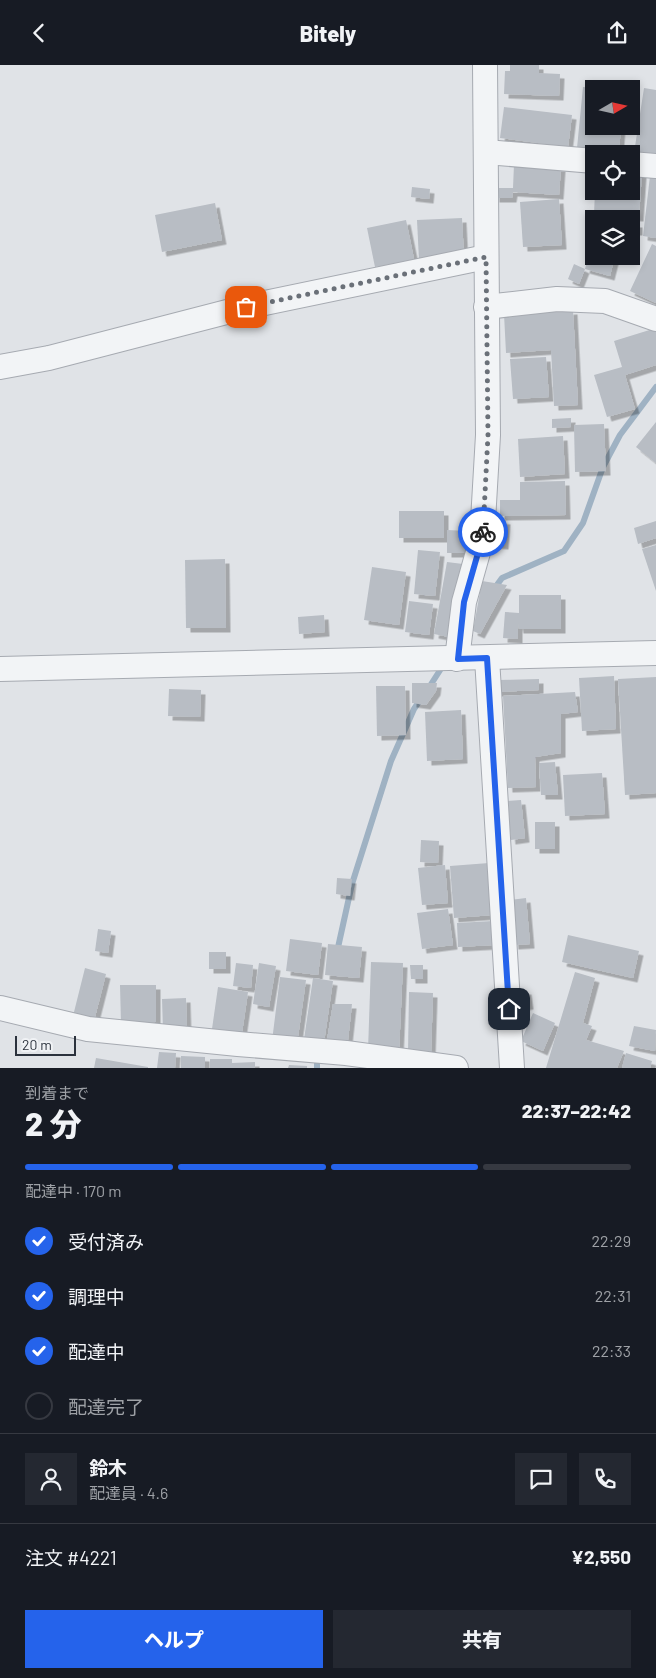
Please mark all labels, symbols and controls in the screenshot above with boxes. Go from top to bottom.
icon: back [25,19,53,47]
icon: share [603,19,631,47]
text: Bitely [300,20,356,46]
north arrow [585,80,640,135]
map controls [585,80,640,265]
button: locate [585,145,640,200]
button: layers [585,210,640,265]
pin [225,286,267,328]
icon: bag [232,293,260,321]
courier [458,507,508,557]
icon: bike [469,518,497,546]
pin [488,988,530,1030]
icon: home [495,995,523,1023]
scale bar [15,1033,76,1056]
text: 20 m [22,1036,52,1053]
text: 到着まで [25,1083,89,1102]
text: 22:37–22:42 [522,1099,631,1122]
text: 2 分 [25,1104,82,1142]
text: 配達中 · 170 m [25,1181,121,1200]
icon: check [25,1227,53,1255]
text: 受付済み [68,1230,144,1253]
text: 22:29 [592,1231,631,1250]
icon: check [25,1282,53,1310]
text: 調理中 [68,1285,125,1308]
text: 22:31 [595,1286,631,1305]
icon: check [25,1337,53,1365]
text: 配達中 [68,1340,125,1363]
text: 22:33 [592,1341,631,1360]
text: 配達完了 [68,1395,144,1418]
button: person [25,1453,77,1505]
button: chat [515,1453,567,1505]
button: phone [579,1453,631,1505]
text: 鈴木 [89,1456,127,1479]
text: 配達員 · 4.6 [89,1483,168,1502]
text: ¥2,550 [571,1545,631,1568]
text: 注文 #4221 [25,1546,117,1569]
button: ヘルプ [25,1610,323,1668]
button: 共有 [333,1610,631,1668]

